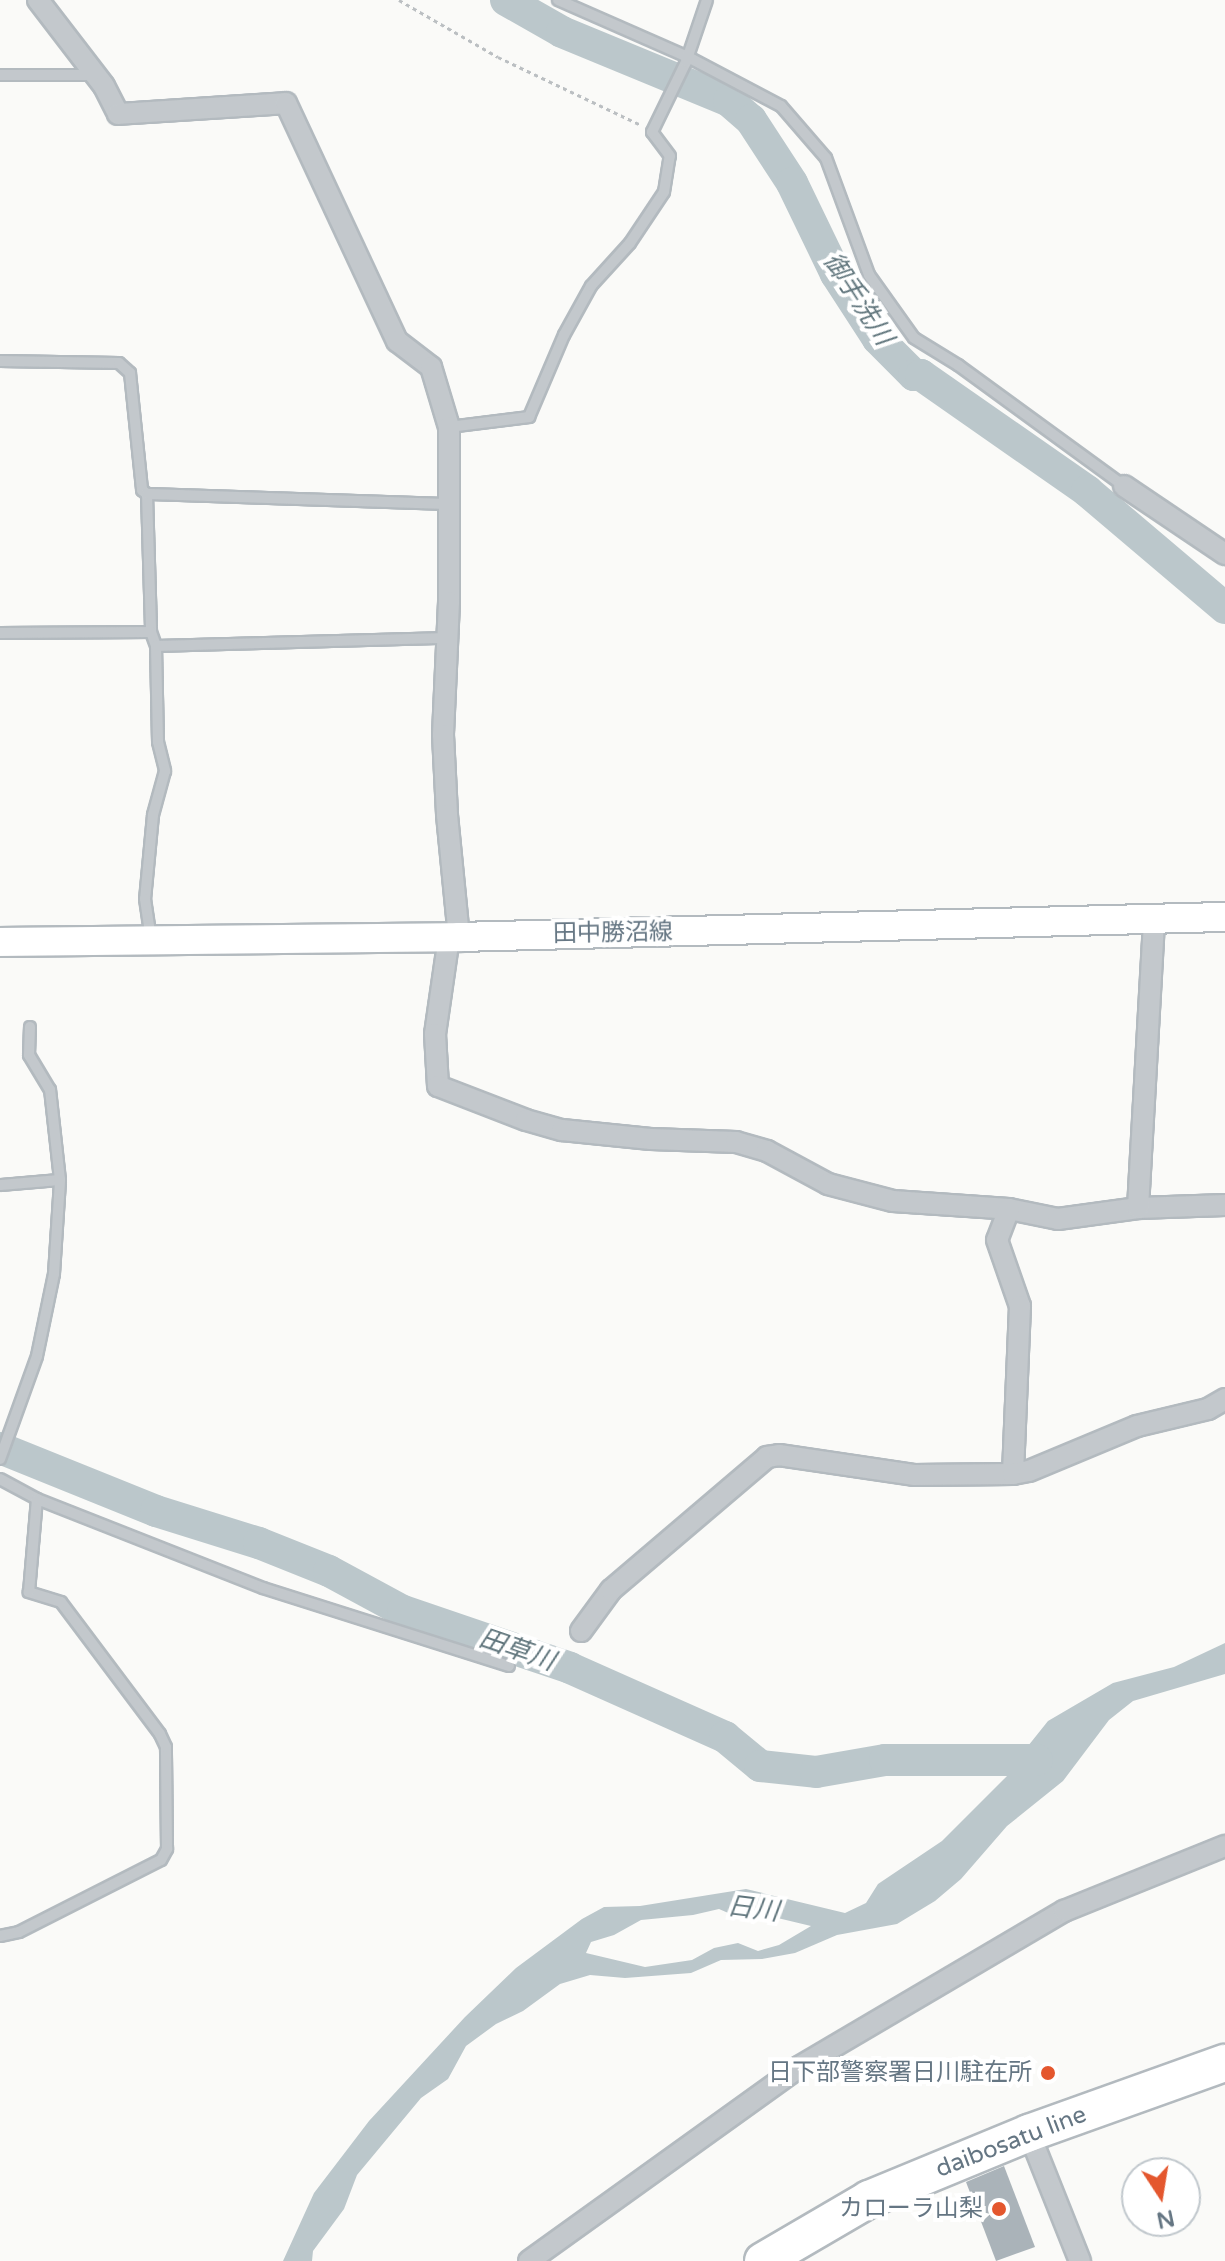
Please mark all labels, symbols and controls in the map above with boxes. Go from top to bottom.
water label: 御手洗川 [817,247,899,351]
street label: 田中勝沼線 [553,918,673,948]
water label: 田草川 [475,1623,559,1677]
water label: 日川 [725,1890,781,1928]
place label: 日下部警察署日川駐在所 [768,2059,1032,2087]
marker: 日下部警察署日川駐在所 [1039,2064,1057,2082]
street label: daibosatu line [932,2100,1090,2184]
north arrow [1121,2157,1201,2237]
place label: カローラ山梨 [839,2195,983,2223]
marker: カローラ山梨 [990,2200,1008,2218]
text: N [1154,2204,1177,2233]

